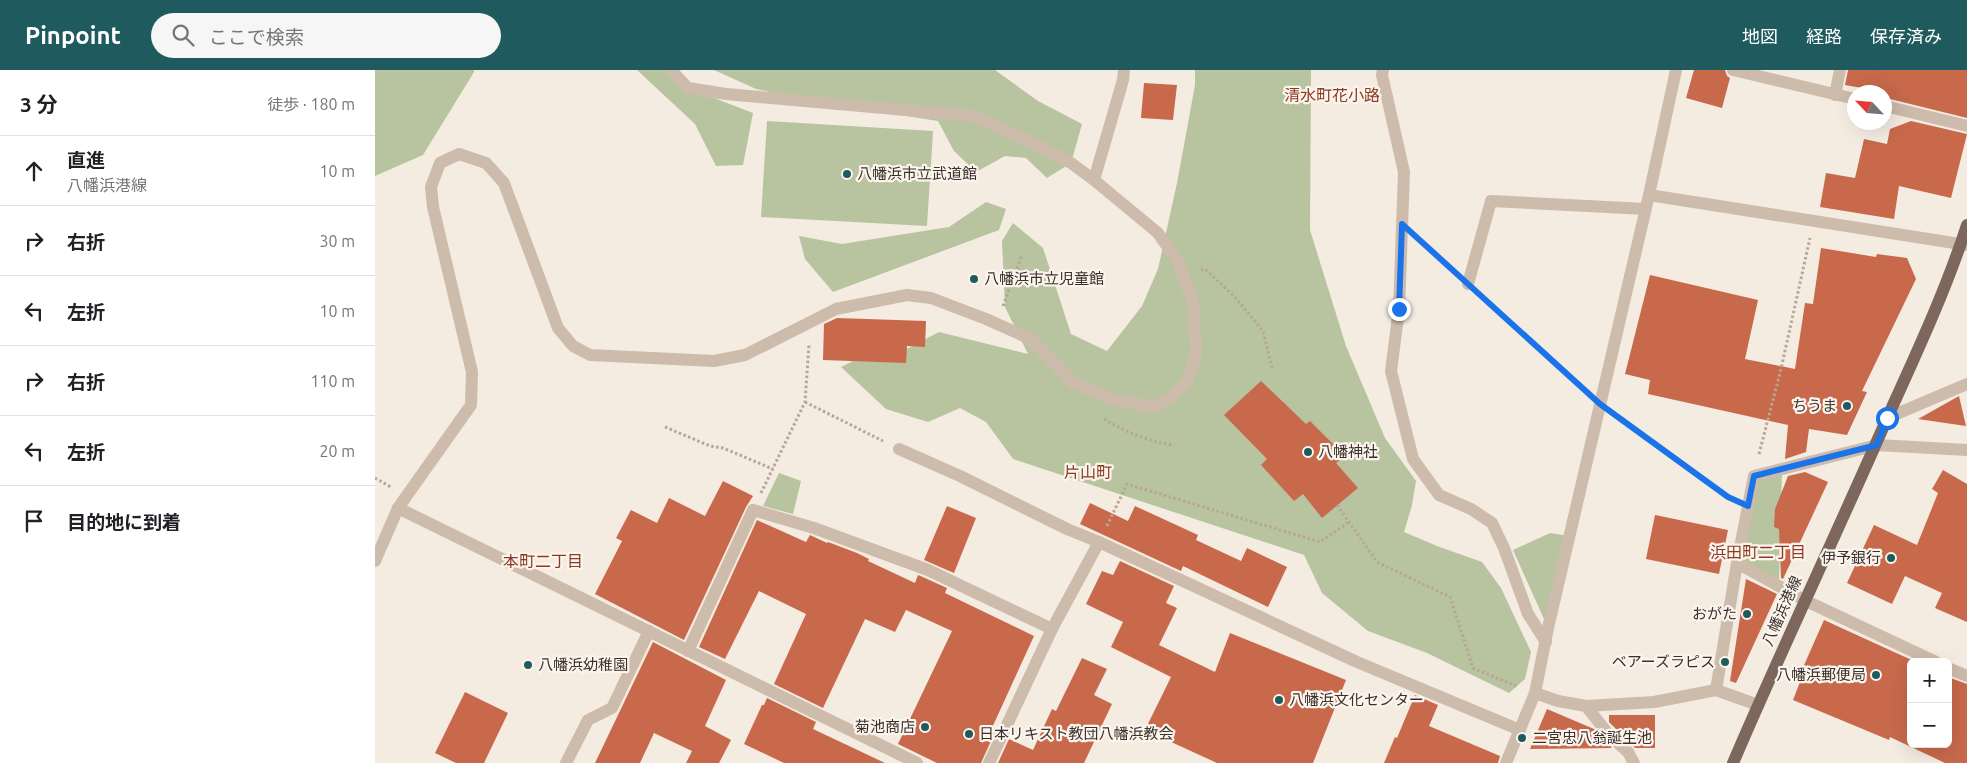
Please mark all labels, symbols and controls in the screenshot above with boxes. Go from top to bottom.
search box [151,13,501,58]
icon: search [169,21,197,49]
text: Pinpoint [25,22,121,49]
text: ここで検索 [209,26,304,48]
text: 地図 [1742,26,1778,46]
text: 経路 [1806,26,1842,46]
text: 保存済み [1870,26,1942,46]
north arrow [1847,85,1892,130]
district label: 清水町花小路 [1284,86,1380,104]
text: 3 分 [20,92,58,116]
text: 徒歩 · 180 m [267,95,355,113]
text: 直進 [67,149,105,171]
icon: ahead [20,157,48,185]
text: 10 m [319,162,355,180]
place label: 八幡浜市立武道館 [857,165,977,182]
marker: 八幡浜市立武道館 [841,168,853,180]
text: 八幡浜港線 [67,176,147,194]
icon: right [20,227,48,255]
text: 右折 [67,231,105,253]
text: 30 m [319,232,355,250]
place label: 八幡浜市立児童館 [984,270,1104,287]
marker: 八幡浜市立児童館 [968,273,980,285]
icon: left [20,297,48,325]
route end [1388,298,1411,321]
text: 左折 [67,301,105,323]
text: 10 m [319,302,355,320]
icon: right [20,367,48,395]
text: 右折 [67,371,105,393]
text: 110 m [310,372,355,390]
place label: ちうま [1792,397,1837,414]
marker: ちうま [1841,400,1853,412]
route start [1876,407,1899,430]
icon: left [20,437,48,465]
text: 左折 [67,441,105,463]
text: 20 m [319,442,355,460]
place label: 八幡神社 [1318,443,1378,460]
marker: 八幡神社 [1302,446,1314,458]
district label: 片山町 [1064,463,1112,481]
icon: arrive [20,507,48,535]
text: 目的地に到着 [67,511,181,533]
district label: 浜田町二丁目 [1710,543,1806,561]
place label: 伊予銀行 [1821,549,1881,566]
district label: 本町二丁目 [503,552,583,570]
marker: 伊予銀行 [1885,552,1897,564]
street label: 八幡浜港線 [1759,573,1805,649]
place label: おがた [1692,605,1737,622]
marker: おがた [1741,608,1753,620]
place label: ベアーズラピス [1612,653,1715,670]
place label: 八幡浜幼稚園 [538,656,628,673]
marker: ベアーズラピス [1719,656,1731,668]
map controls [1907,658,1952,748]
button: + [1907,658,1952,703]
marker: 八幡浜幼稚園 [522,659,534,671]
place label: 八幡浜郵便局 [1776,666,1866,683]
marker: 八幡浜郵便局 [1870,669,1882,681]
place label: 八幡浜文化センター [1289,691,1424,708]
marker: 八幡浜文化センター [1273,694,1285,706]
button: − [1907,703,1952,748]
place label: 菊池商店 [855,718,915,735]
marker: 菊池商店 [919,721,931,733]
place label: 日本リキスト教団八幡浜教会 [979,725,1174,742]
marker: 日本リキスト教団八幡浜教会 [963,728,975,740]
place label: 二宮忠八翁誕生池 [1532,729,1652,746]
marker: 二宮忠八翁誕生池 [1516,732,1528,744]

